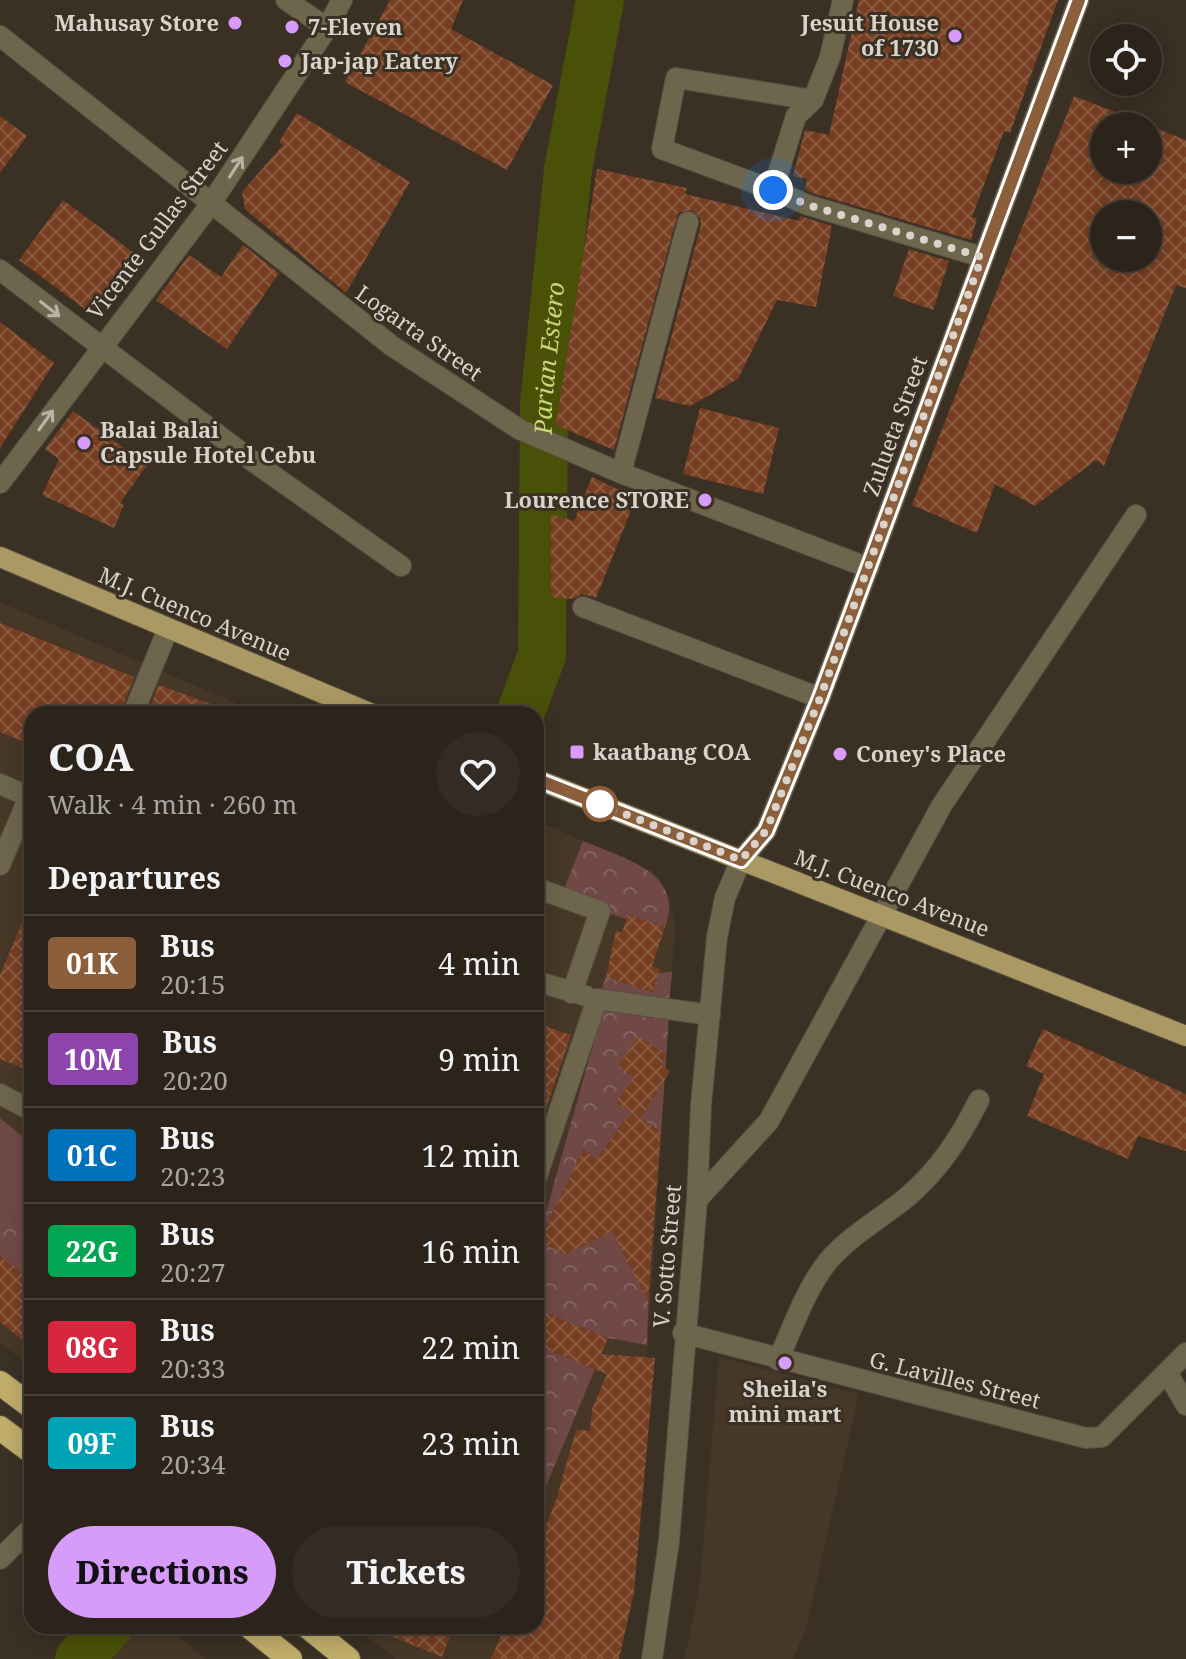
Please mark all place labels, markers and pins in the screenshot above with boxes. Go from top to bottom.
place label: Mahusay Store [54,7,219,37]
place label: Jesuit House of 1730 [800,7,939,62]
place label: 7-Eleven [308,11,403,41]
marker: Mahusay Store [226,14,244,32]
marker: 7-Eleven [283,18,301,36]
marker: Jesuit House of 1730 [946,27,964,45]
place label: Jap-jap Eatery [300,45,458,75]
marker: Jap-jap Eatery [276,52,294,70]
place label: Balai Balai Capsule Hotel Cebu [100,414,316,469]
marker: Balai Balai Capsule Hotel Cebu [75,434,93,452]
place label: Lourence STORE [504,484,689,514]
marker: Lourence STORE [696,491,714,509]
place label: kaatbang COA [593,736,751,766]
place label: Coney's Place [856,738,1006,768]
marker: kaatbang COA [568,743,586,761]
marker: Coney's Place [831,745,849,763]
unlabelled marker [583,787,617,821]
marker: Sheila's mini mart [776,1354,794,1372]
place label: Sheila's mini mart [729,1373,842,1428]

